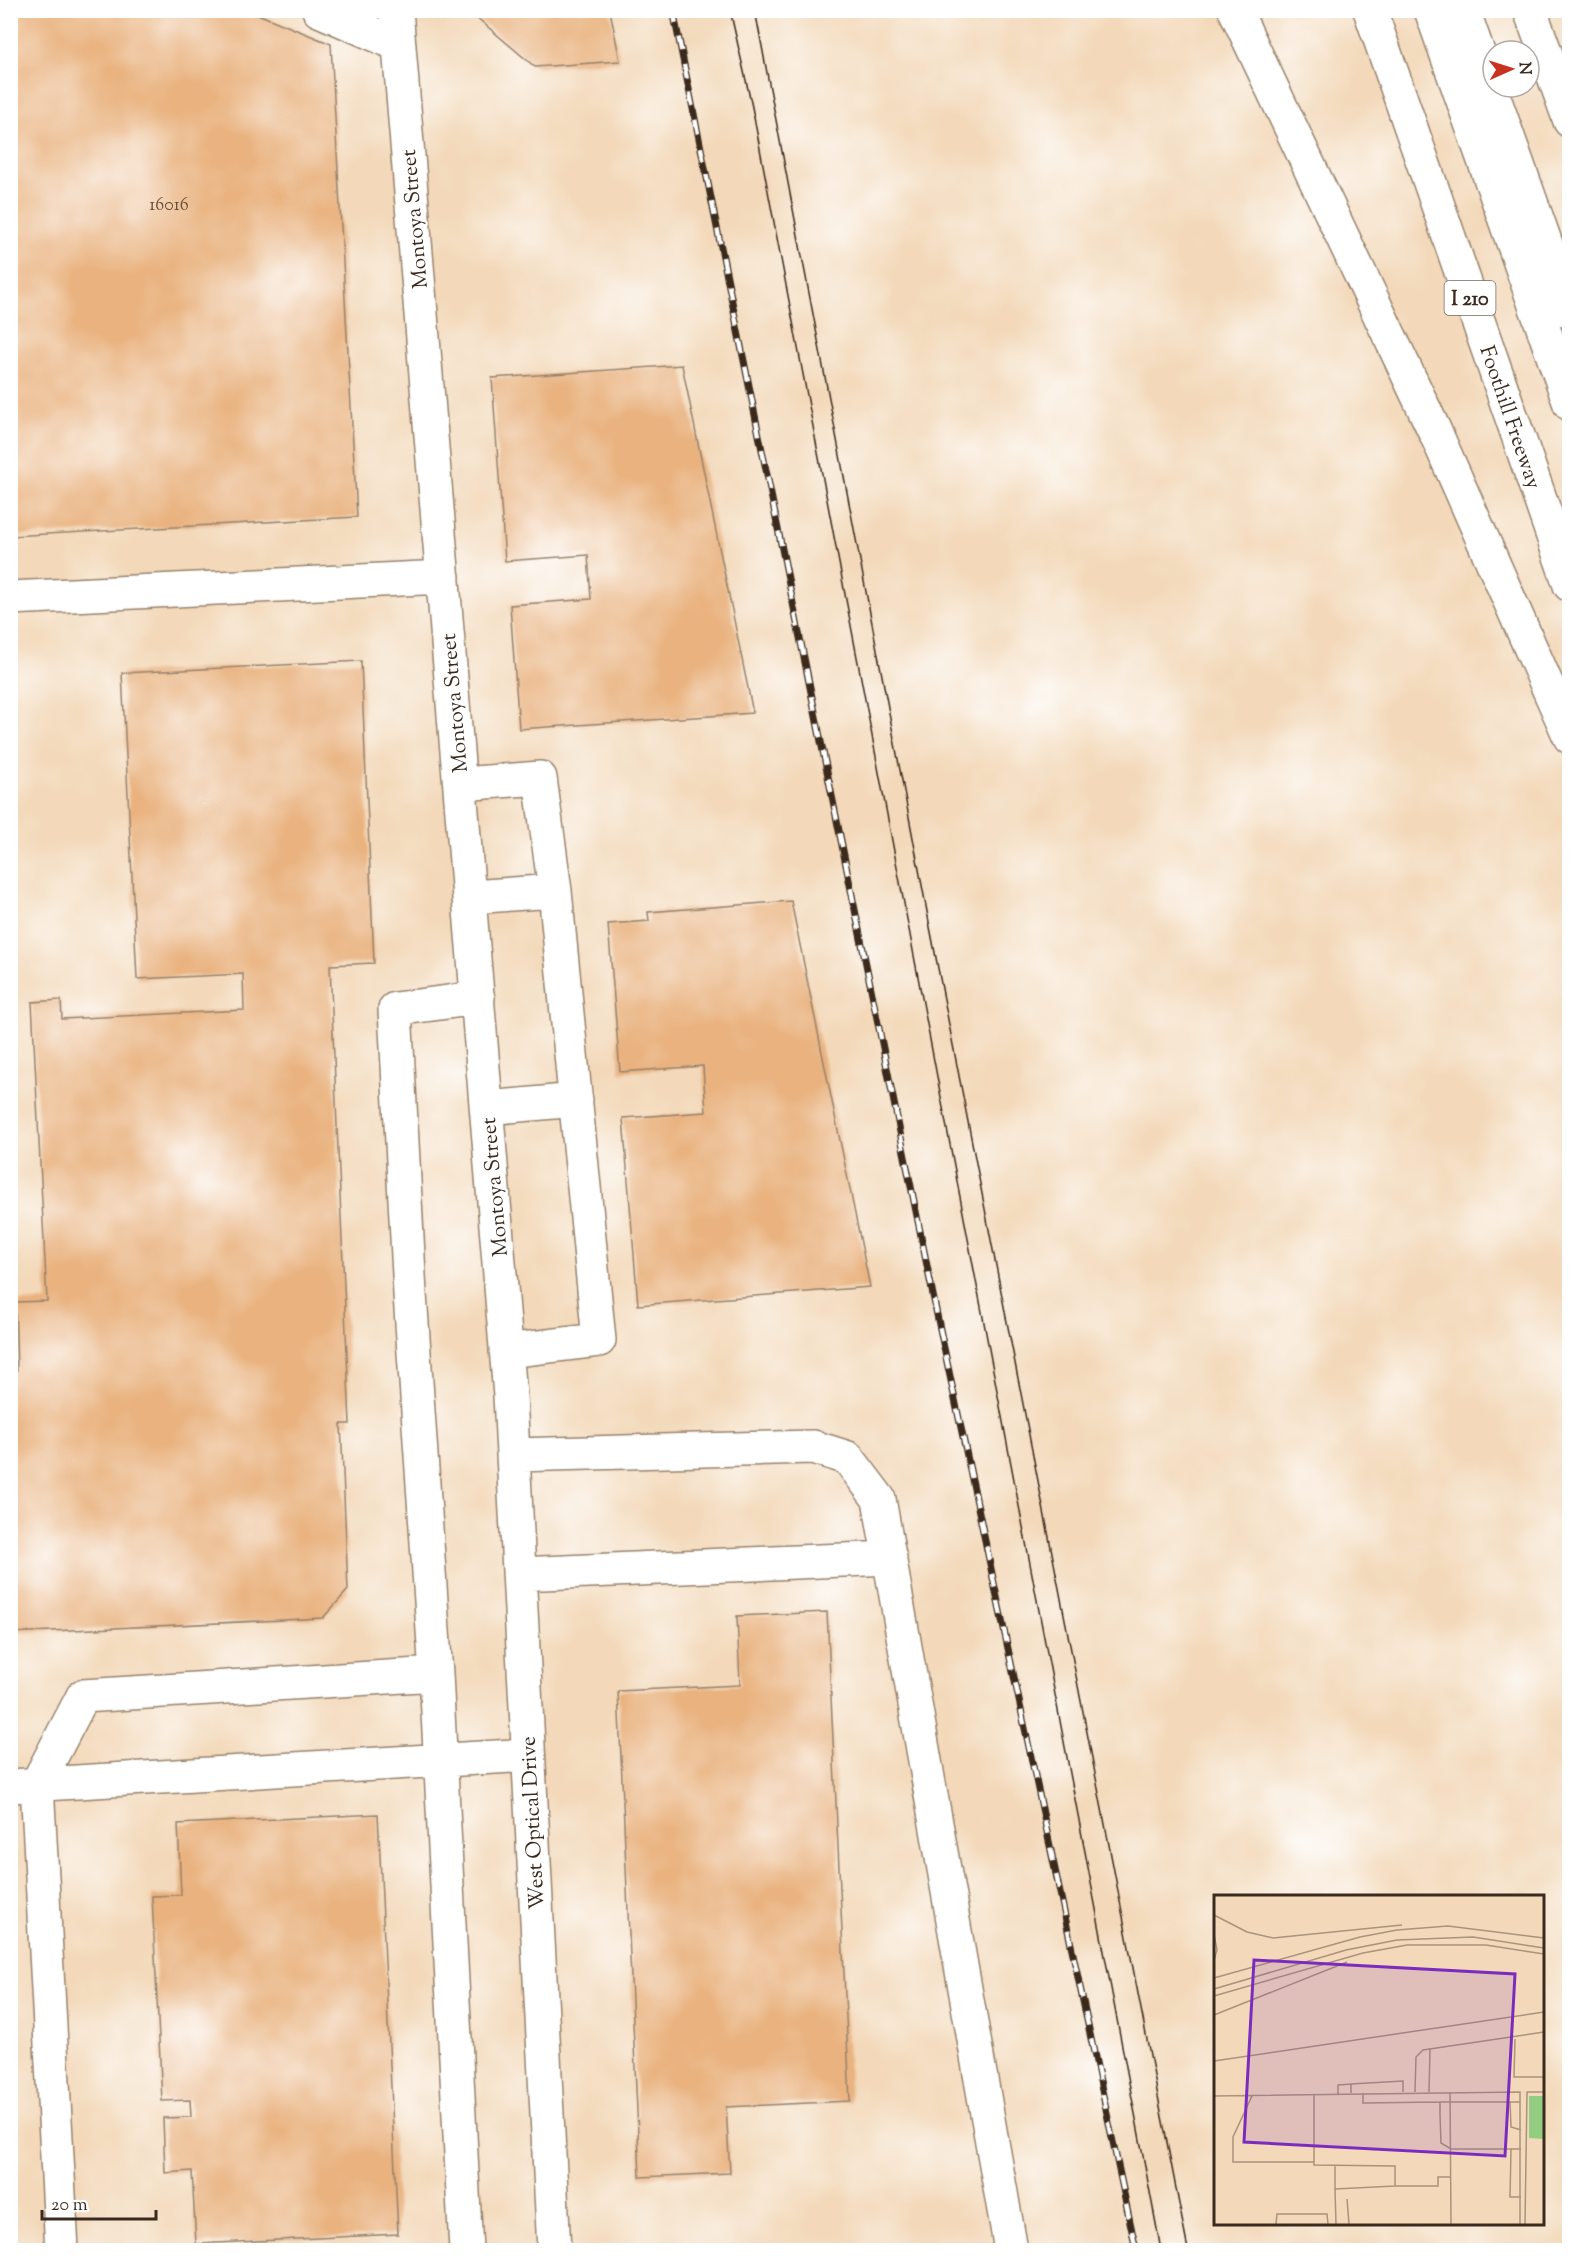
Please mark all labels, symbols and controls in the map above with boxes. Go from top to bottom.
north arrow [1481,39,1541,99]
text: N [1512,61,1535,76]
street label: Montoya Street [395,148,437,290]
house number: 16016 [149,193,189,219]
road number: I 210 [1444,281,1496,315]
street label: Foothill Freeway [1471,342,1548,494]
street label: Montoya Street [435,632,477,774]
street label: Montoya Street [475,1116,517,1258]
street label: West Optical Drive [514,1735,554,1910]
inset map [1214,1895,1544,2225]
scale bar [42,2183,156,2221]
text: 20 m [51,2193,88,2219]

